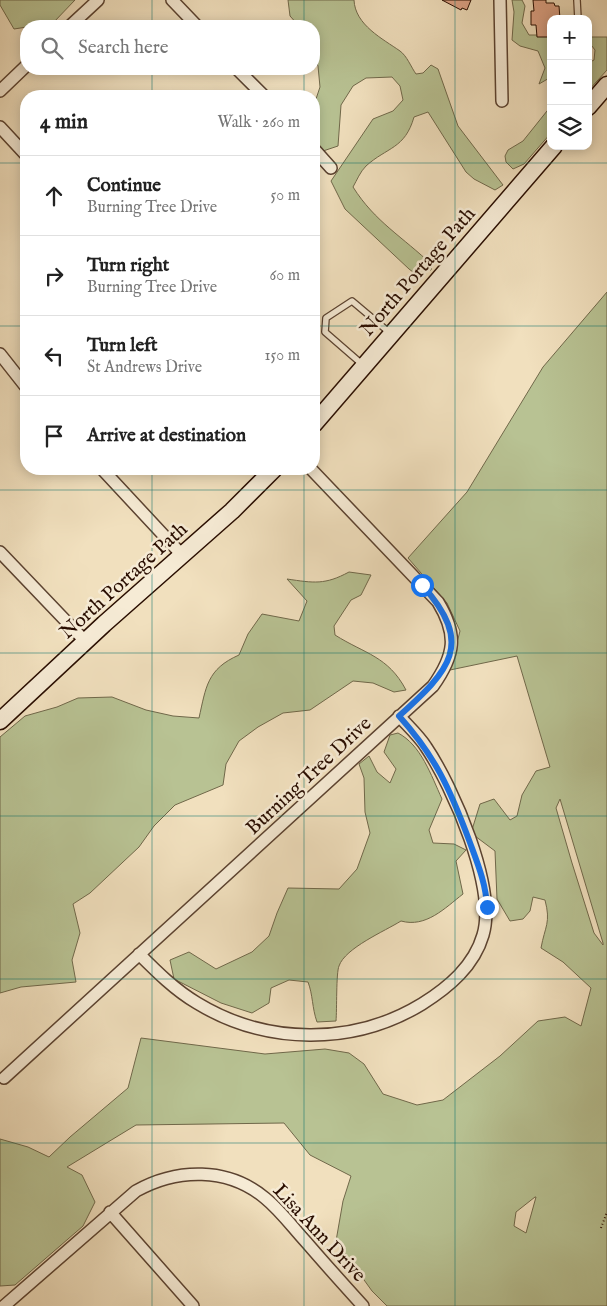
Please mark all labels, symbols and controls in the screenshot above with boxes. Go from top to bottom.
map controls [547,15,592,150]
button: + [547,15,592,60]
search box [20,20,320,75]
icon: search [38,34,66,62]
text: Search here [78,36,169,60]
button: − [547,60,592,105]
button: layers [547,105,592,150]
text: 4 min [40,109,88,136]
text: Walk · 260 m [217,113,300,133]
text: Continue [87,174,161,198]
icon: ahead [40,182,68,210]
text: 50 m [271,186,300,206]
text: Burning Tree Drive [87,198,217,218]
street label: North Portage Path [355,202,481,342]
text: Turn right [87,254,169,278]
icon: right [40,262,68,290]
text: 60 m [270,266,300,286]
text: Burning Tree Drive [87,278,217,298]
text: Turn left [87,334,158,358]
icon: left [40,342,68,370]
text: 150 m [265,346,300,366]
text: St Andrews Drive [87,358,202,378]
icon: arrive [40,422,68,450]
text: Arrive at destination [87,424,246,448]
street label: North Portage Path [55,517,193,645]
route start [411,574,434,597]
street label: Burning Tree Drive [241,712,377,841]
route end [476,896,499,919]
street label: Lisa Ann Drive [267,1179,371,1287]

